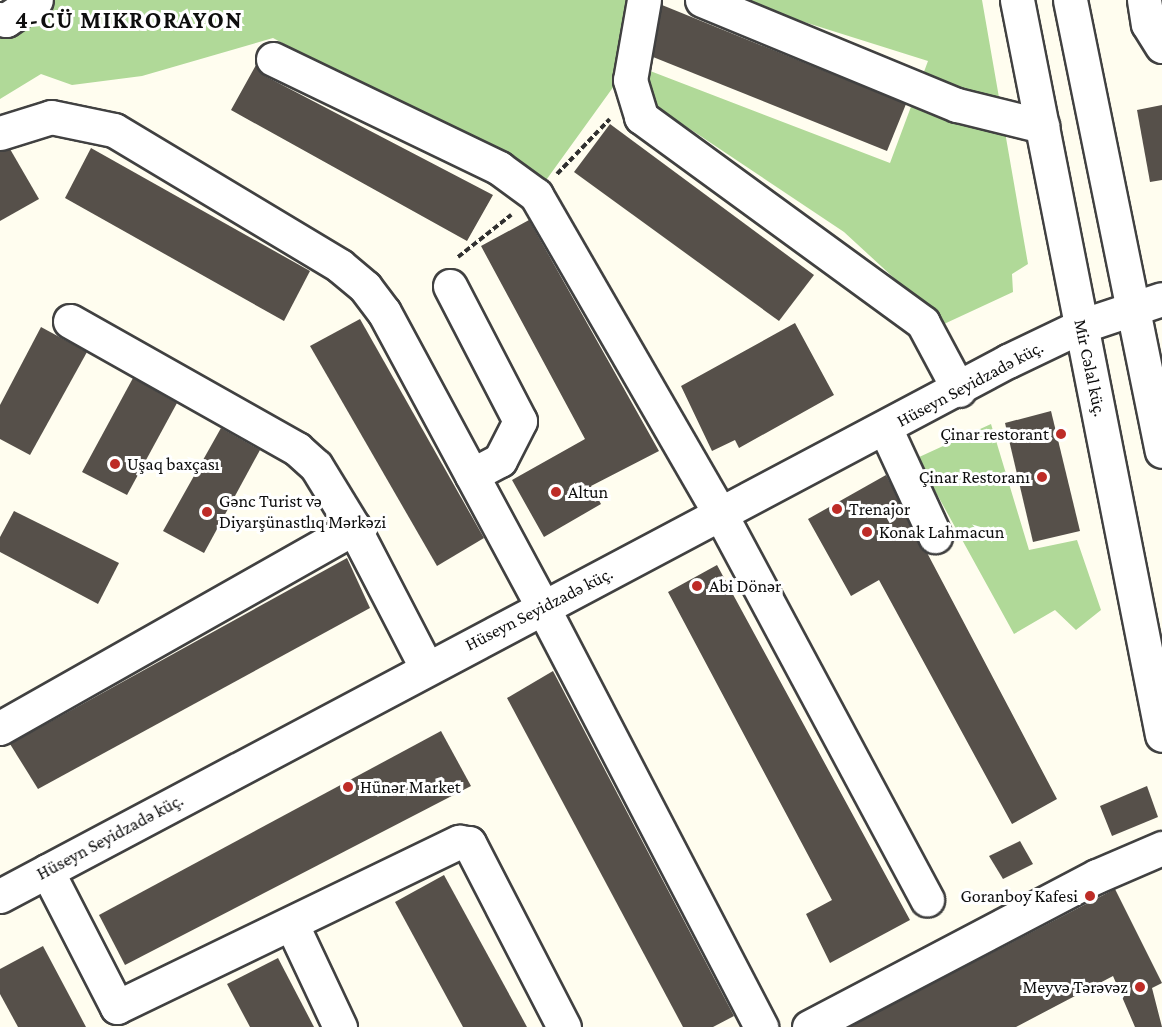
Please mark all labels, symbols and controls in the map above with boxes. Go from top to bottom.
district label: 4-CÜ MIKRORAYON [15,6,243,34]
street label: Mir Cəlal küç. [1069,317,1111,419]
street label: Hüseyn Seyidzadə küç. [893,336,1047,432]
place label: Çinar restorant [940,423,1049,445]
marker: Çinar restorant [1054,427,1068,441]
place label: Uşaq baxçası [127,453,220,475]
marker: Uşaq baxçası [108,457,122,471]
place label: Çinar Restoranı [919,466,1030,488]
marker: Çinar Restoranı [1035,470,1049,484]
place label: Altun [568,481,608,503]
marker: Altun [549,485,563,499]
place label: Gənc Turist və Diyarşünastlıq Mərkəzi [219,491,386,534]
place label: Trenajor [849,498,910,520]
marker: Trenajor [830,502,844,516]
marker: Gənc Turist və Diyarşünastlıq Mərkəzi [200,505,214,519]
place label: Konak Lahmacun [879,521,1004,543]
marker: Konak Lahmacun [860,525,874,539]
street label: Hüseyn Seyidzadə küç. [462,562,616,656]
place label: Abi Dönər [709,575,781,597]
marker: Abi Dönər [690,579,704,593]
place label: Hünər Market [360,776,461,798]
marker: Hünər Market [341,780,355,794]
street label: Hüseyn Seyidzadə küç. [33,789,187,885]
place label: Goranboy Kafesi [960,885,1078,907]
marker: Goranboy Kafesi [1083,889,1097,903]
place label: Meyvə Tərəvəz [1022,976,1128,998]
marker: Meyvə Tərəvəz [1133,980,1147,994]

